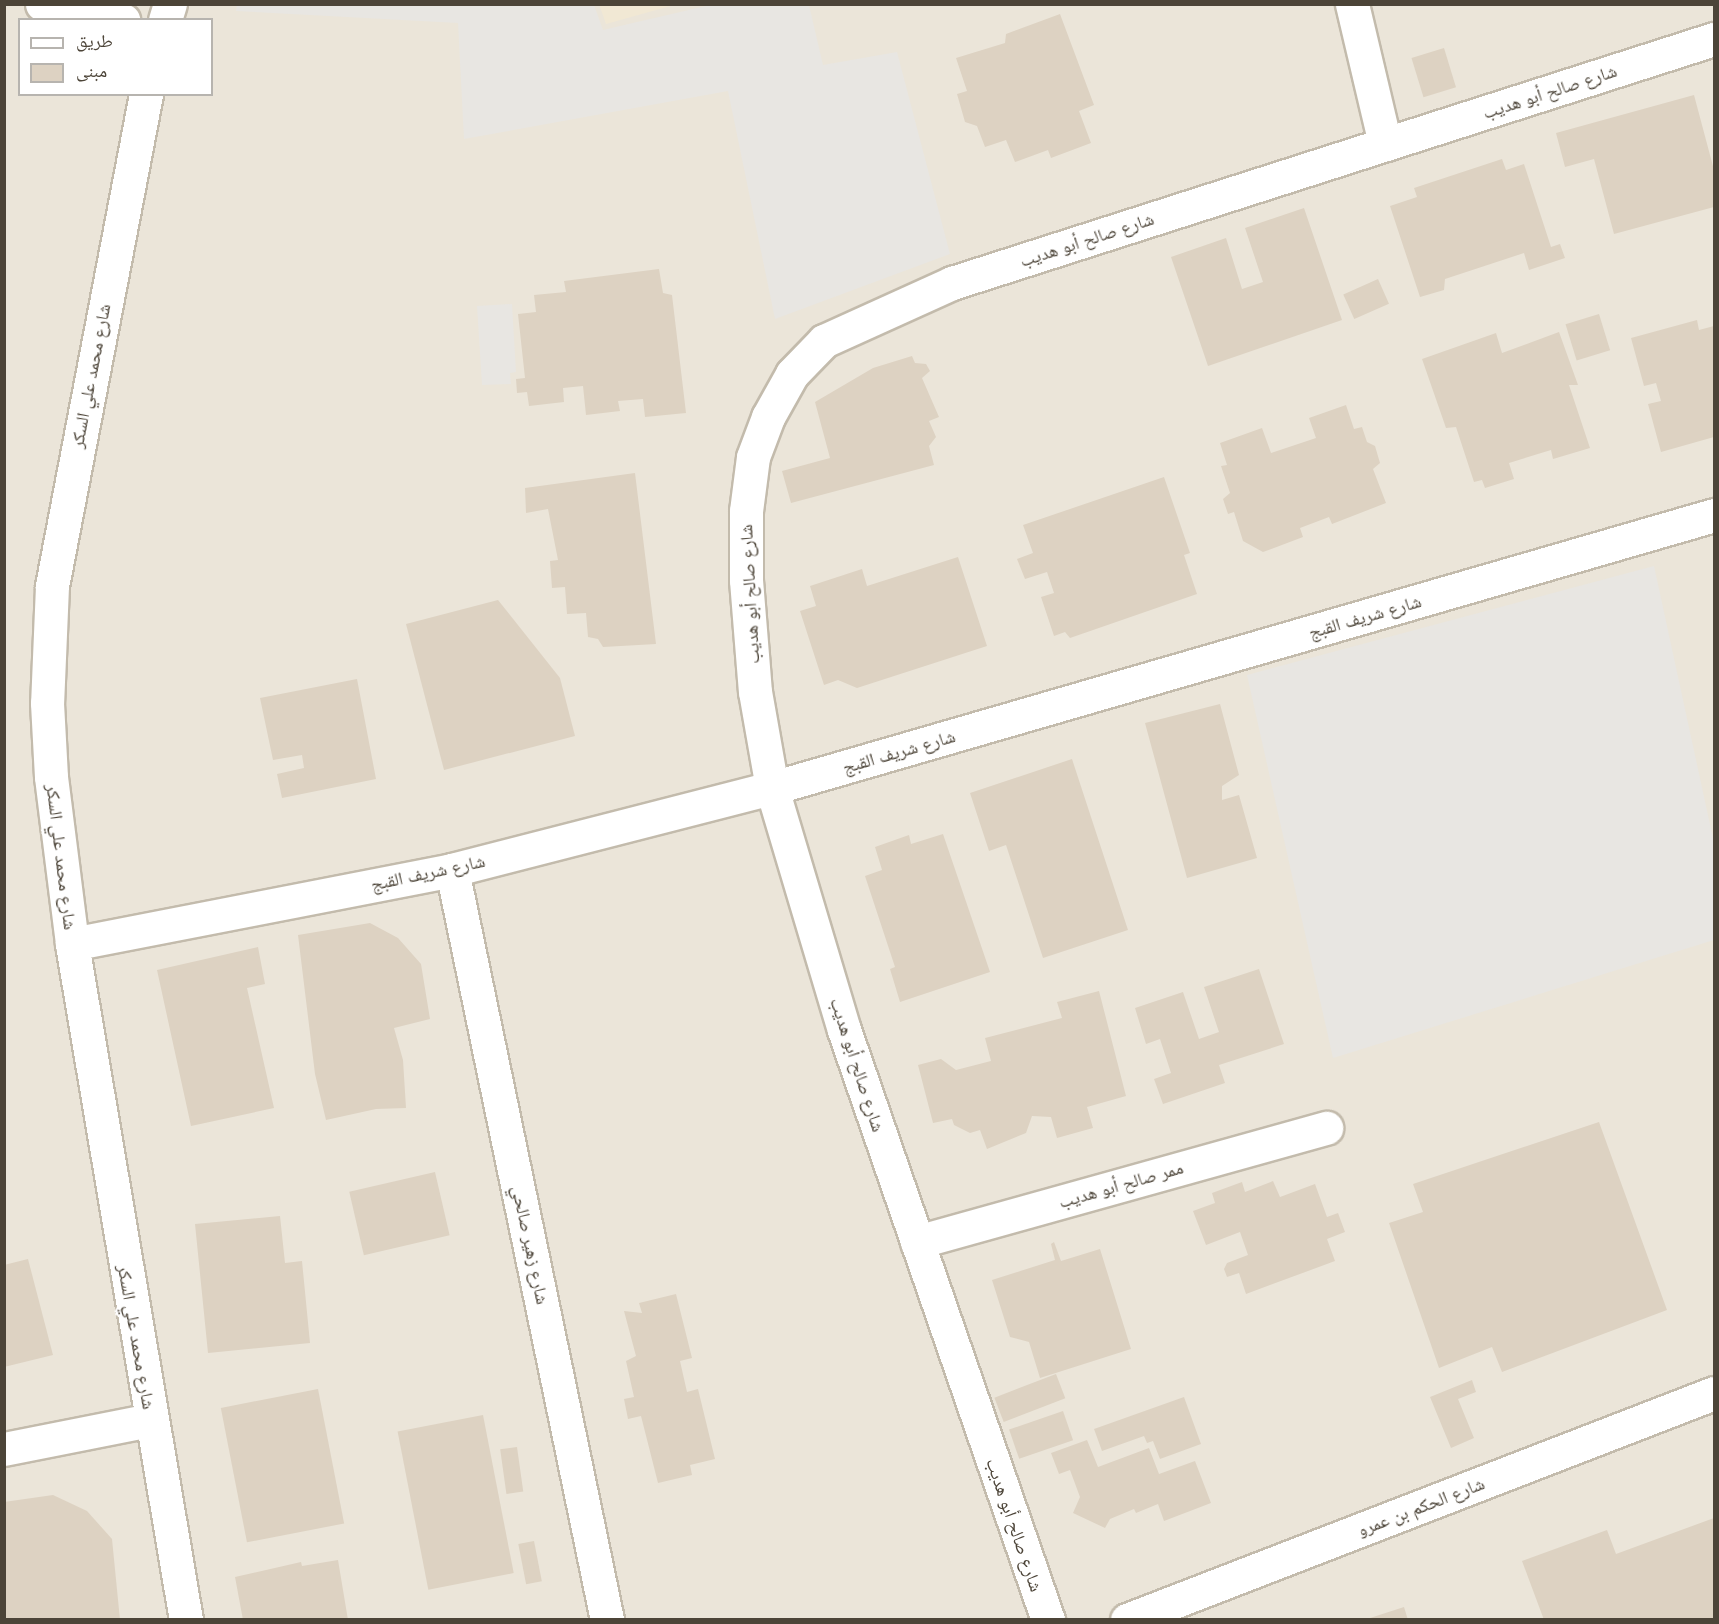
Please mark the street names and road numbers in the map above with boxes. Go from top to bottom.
street label: شارع صالح أبو هديب [1480,60,1620,124]
street label: شارع صالح أبو هديب [1017,208,1157,272]
street label: شارع محمد علي السكر [66,302,116,450]
street label: شارع صالح أبو هديب [736,524,764,664]
street label: شارع شريف القبج [1306,591,1424,643]
street label: شارع شريف القبج [840,726,958,778]
street label: شارع محمد علي السكر [41,783,81,931]
street label: شارع شريف القبج [369,850,487,896]
street label: شارع صالح أبو هديب [825,995,889,1135]
street label: ممر صالح أبو هديب [1056,1157,1186,1213]
street label: شارع زهير صالحي [507,1184,553,1306]
street label: شارع محمد علي السكر [113,1263,159,1411]
street label: شارع صالح أبو هديب [981,1455,1047,1595]
street label: شارع الحكم بن عمرو [1354,1473,1488,1541]

